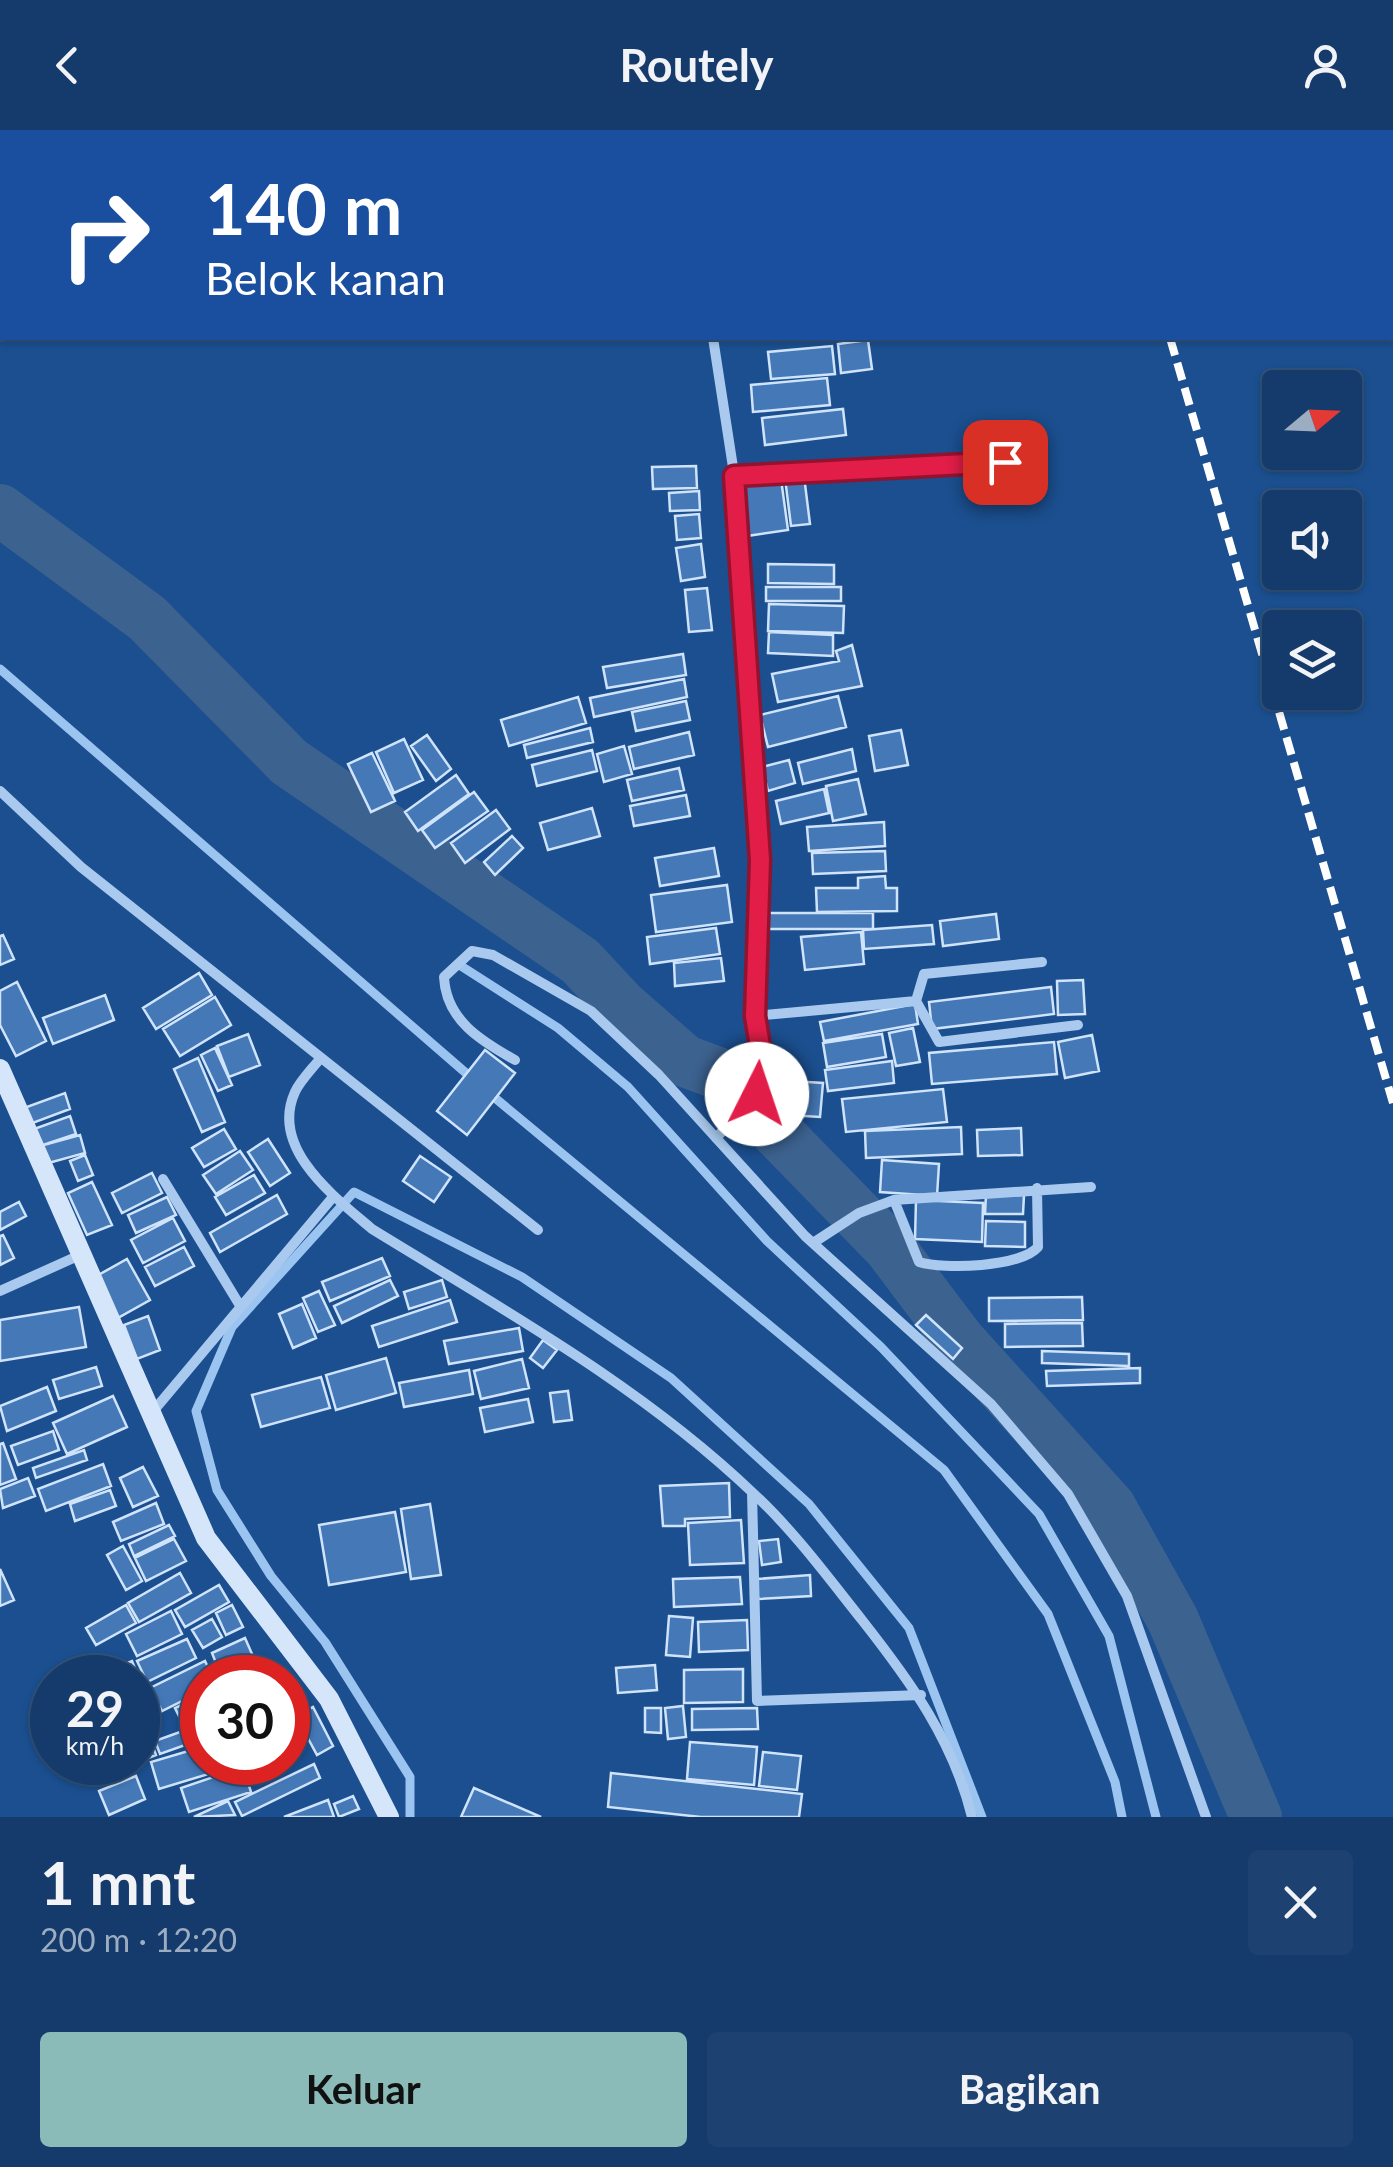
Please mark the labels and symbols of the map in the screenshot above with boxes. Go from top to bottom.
north arrow [1262,370,1362,470]
pin [963,420,1048,505]
position arrow [705,1042,809,1146]
speed limit sign: 30 [180,1655,310,1785]

